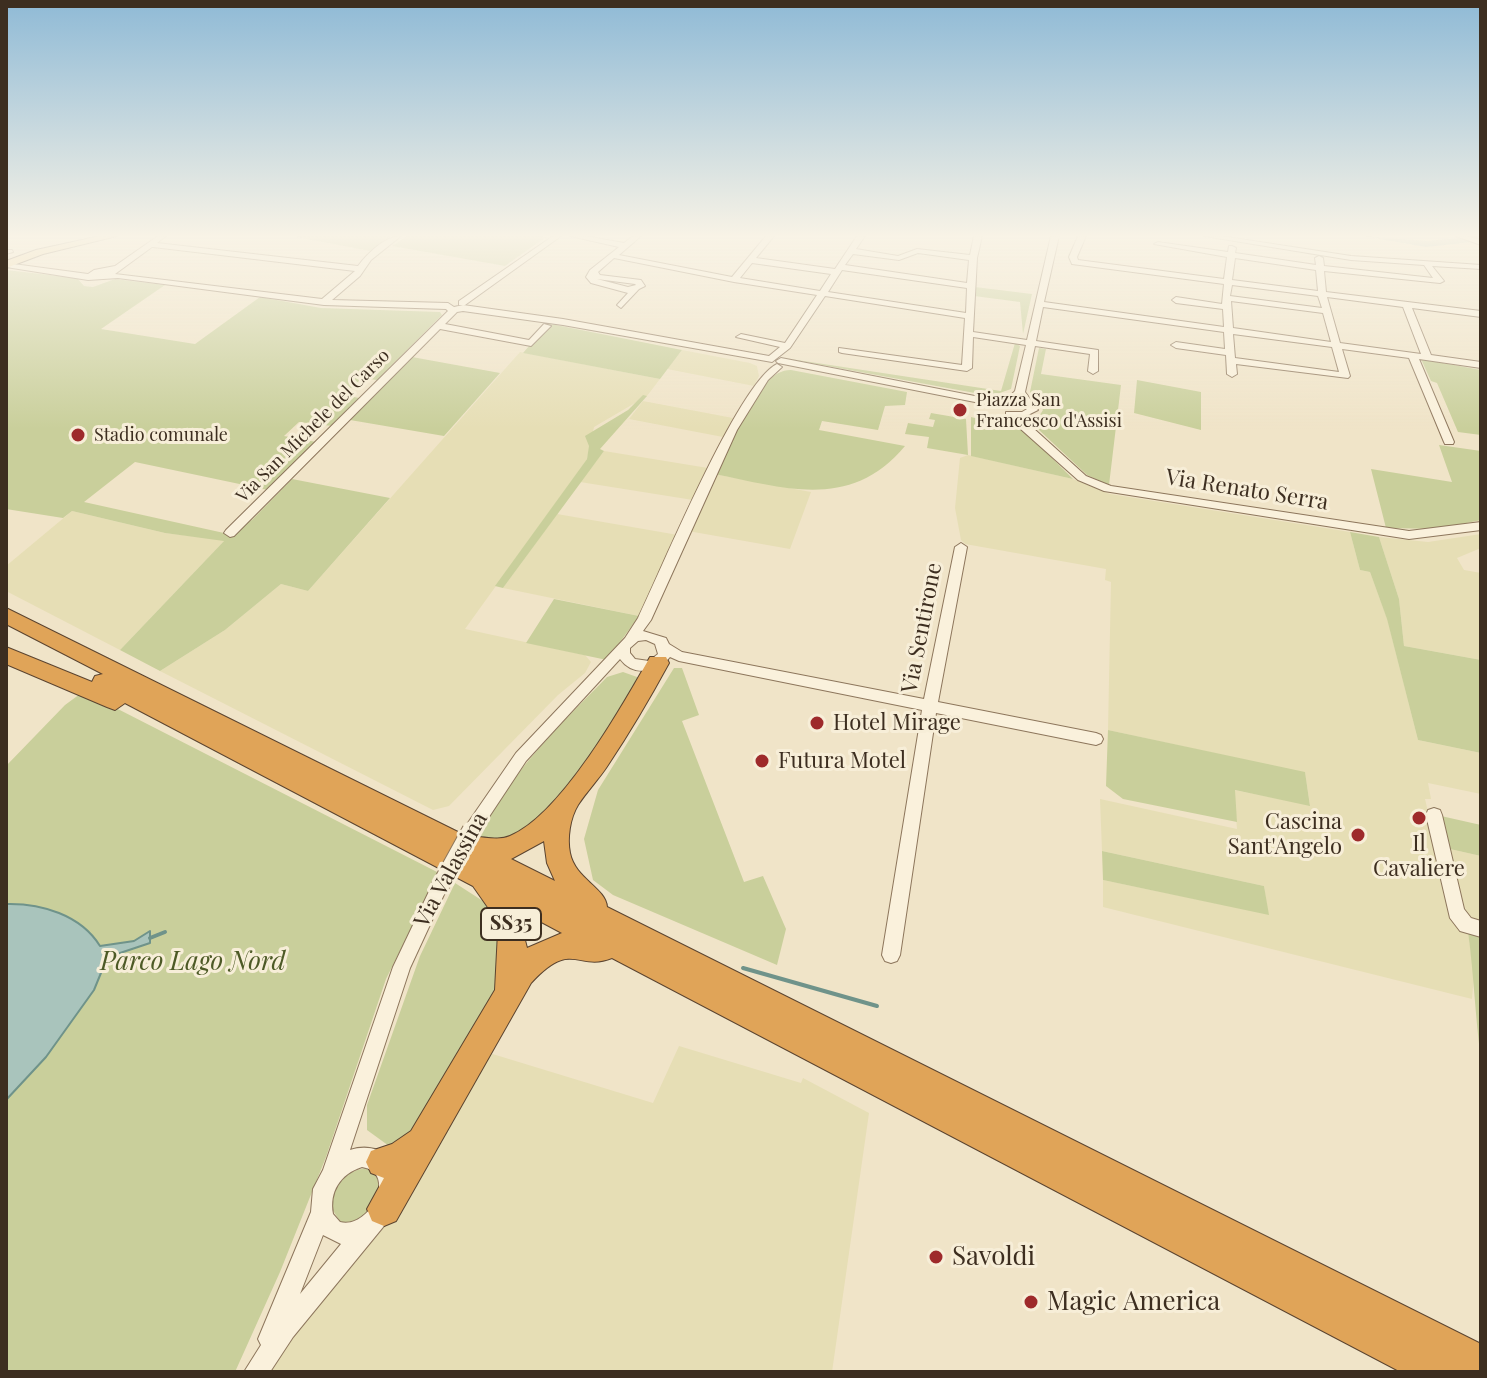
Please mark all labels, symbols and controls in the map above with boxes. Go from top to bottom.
street label: Via San Michele del Carso [232,345,394,507]
place label: Piazza San Francesco d'Assisi [976,389,1122,432]
marker: Piazza San Francesco d'Assisi [951,401,969,419]
place label: Stadio comunale [94,424,228,446]
marker: Stadio comunale [69,426,87,444]
street label: Via Renato Serra [1164,464,1330,516]
street label: Via Sentirone [896,561,948,695]
place label: Hotel Mirage [833,710,961,736]
marker: Hotel Mirage [808,714,826,732]
place label: Futura Motel [778,748,906,774]
marker: Futura Motel [753,752,771,770]
street label: Via Valassina [409,808,493,932]
place label: Cascina Sant'Angelo [1228,809,1342,860]
marker: Il Cavaliere [1410,809,1428,827]
marker: Cascina Sant'Angelo [1349,826,1367,844]
place label: Il Cavaliere [1373,831,1465,882]
road number: SS35 [481,908,541,940]
park label: Parco Lago Nord [100,946,286,978]
place label: Savoldi [952,1241,1035,1273]
marker: Savoldi [927,1248,945,1266]
place label: Magic America [1047,1286,1220,1318]
marker: Magic America [1022,1293,1040,1311]

